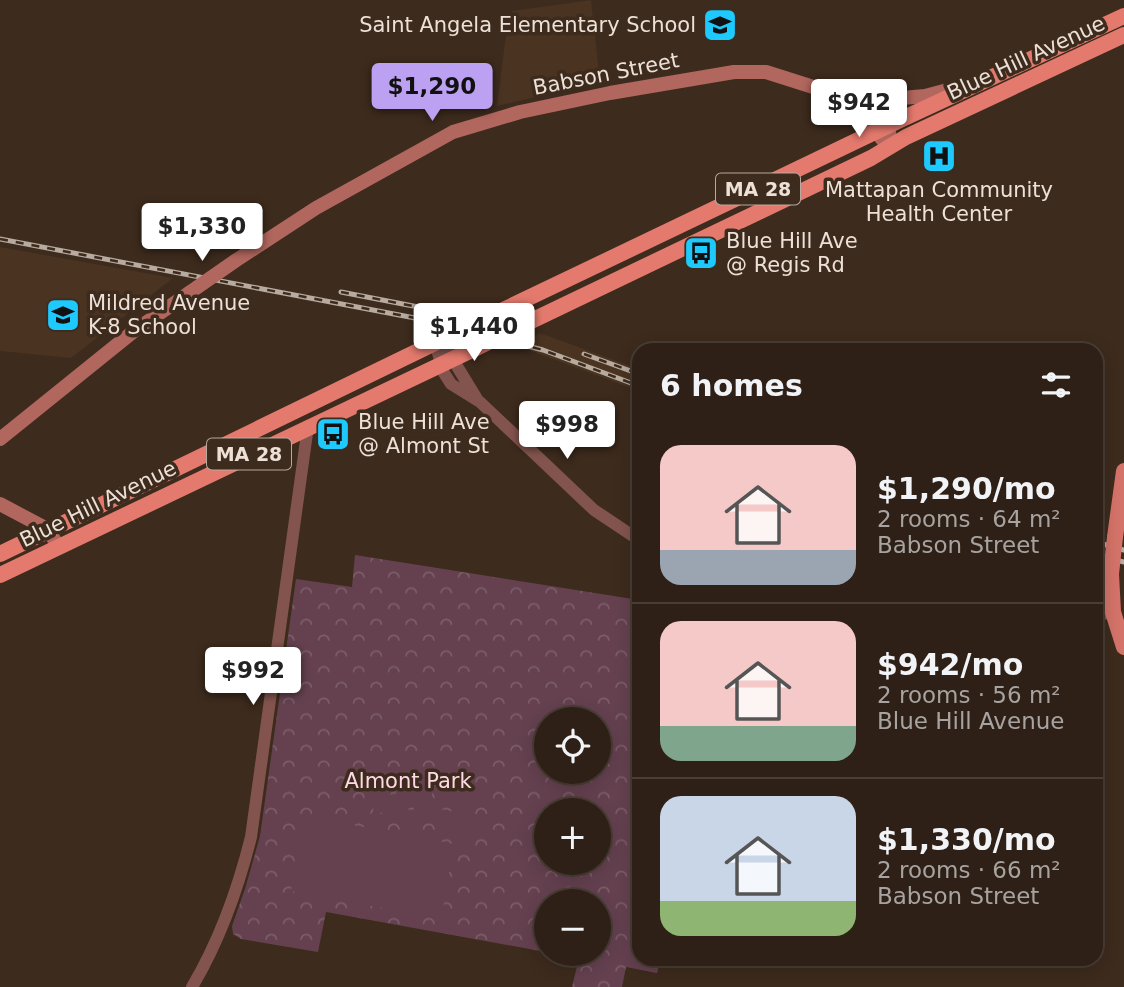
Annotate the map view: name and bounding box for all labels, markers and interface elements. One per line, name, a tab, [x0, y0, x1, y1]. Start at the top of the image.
school or university icon: Saint Angela Elementary School	[701, 6, 739, 44]
street label: Blue Hill Avenue	[943, 11, 1109, 105]
place label: Saint Angela Elementary School	[359, 13, 696, 37]
street label: Babson Street	[531, 48, 681, 100]
pin: $1,290	[375, 64, 489, 123]
text: $1,290	[388, 73, 476, 99]
pin: $942	[818, 80, 900, 139]
text: $942	[827, 89, 891, 115]
hospital icon: Mattapan Community Health Center	[920, 137, 958, 175]
road number: MA 28	[716, 174, 800, 204]
place label: Mattapan Community Health Center	[825, 178, 1053, 226]
pin: $1,330	[145, 204, 259, 263]
text: $1,330	[158, 213, 246, 239]
place label: Blue Hill Ave @ Regis Rd	[726, 229, 858, 277]
bus stop icon: Blue Hill Ave @ Regis Rd	[682, 234, 720, 272]
place label: Mildred Avenue K-8 School	[88, 291, 250, 339]
school or university icon: Mildred Avenue K-8 School	[44, 296, 82, 334]
pin: $1,440	[417, 304, 531, 363]
text: $1,440	[430, 313, 518, 339]
icon: filters	[1037, 366, 1075, 404]
text: 6 homes	[660, 368, 803, 403]
pin: $998	[526, 402, 608, 461]
place label: Blue Hill Ave @ Almont St	[358, 410, 490, 458]
text: $998	[535, 411, 599, 437]
bus stop icon: Blue Hill Ave @ Almont St	[314, 415, 352, 453]
road number: MA 28	[207, 438, 291, 470]
street label: Blue Hill Avenue	[16, 456, 180, 552]
text: $1,290/mo	[877, 471, 1056, 506]
icon: home	[716, 473, 800, 557]
text: 2 rooms · 64 m²	[877, 506, 1061, 532]
text: Babson Street	[877, 532, 1039, 558]
text: $942/mo	[877, 647, 1023, 682]
pin: $992	[212, 648, 294, 707]
icon: home	[716, 649, 800, 733]
text: $992	[221, 657, 285, 683]
text: 2 rooms · 56 m²	[877, 682, 1061, 708]
map controls	[534, 707, 611, 966]
button: locate	[534, 707, 611, 784]
text: Blue Hill Avenue	[877, 708, 1064, 734]
park label: Almont Park	[344, 769, 472, 793]
button: +	[534, 798, 611, 875]
text: $1,330/mo	[877, 822, 1056, 857]
icon: home	[716, 824, 800, 908]
text: 2 rooms · 66 m²	[877, 857, 1061, 883]
text: Babson Street	[877, 883, 1039, 909]
button: −	[534, 889, 611, 966]

